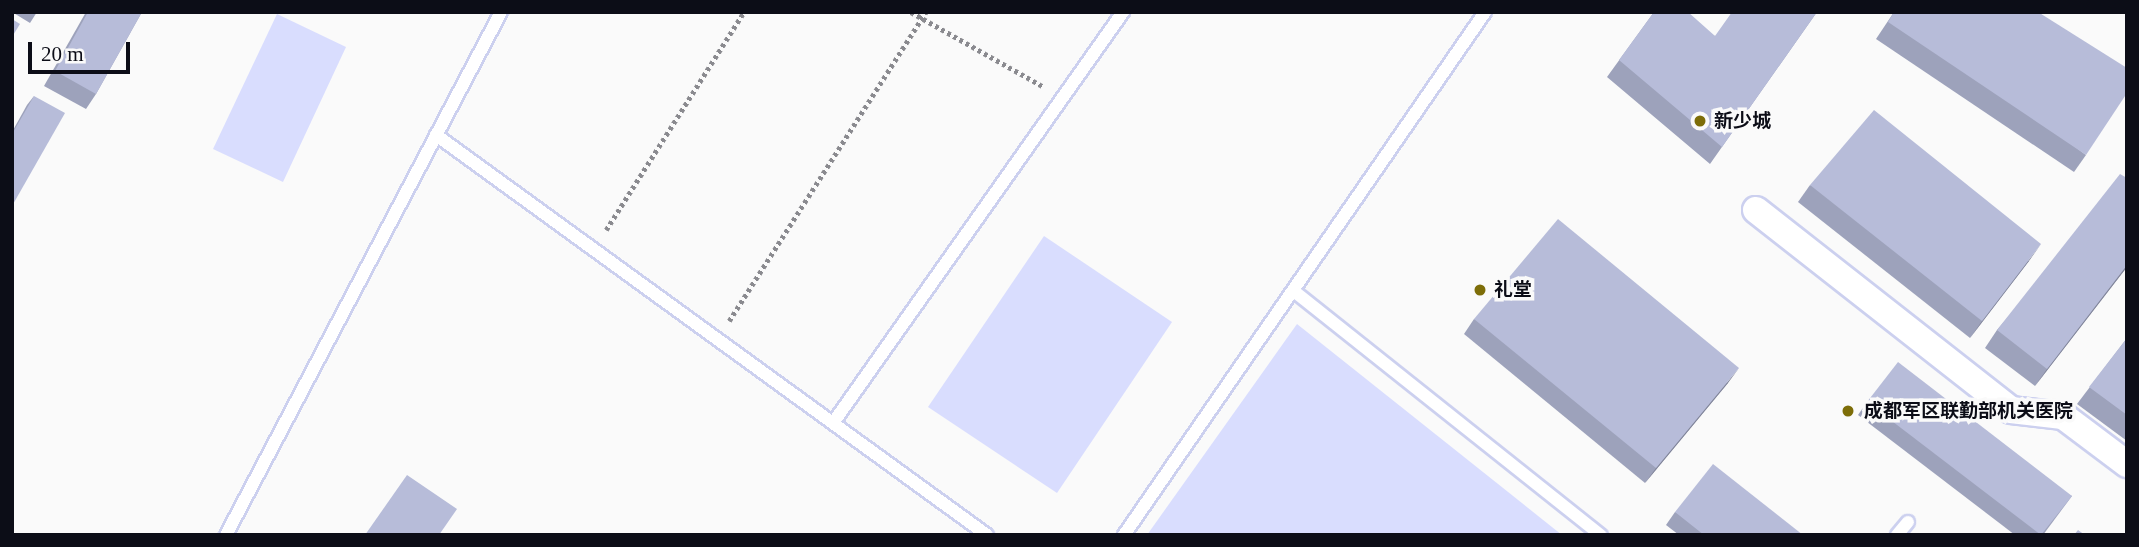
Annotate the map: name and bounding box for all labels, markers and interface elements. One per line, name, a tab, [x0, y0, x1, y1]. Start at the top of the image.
scale bar	[32, 28, 133, 72]
text: 20 m	[41, 42, 84, 66]
place label: 新少城	[1714, 110, 1771, 132]
marker: 新少城	[1692, 113, 1708, 129]
place label: 礼堂	[1494, 279, 1532, 301]
marker: 礼堂	[1472, 282, 1488, 298]
place label: 成都军区联勤部机关医院	[1864, 400, 2073, 422]
marker: 成都军区联勤部机关医院	[1838, 401, 1858, 421]

